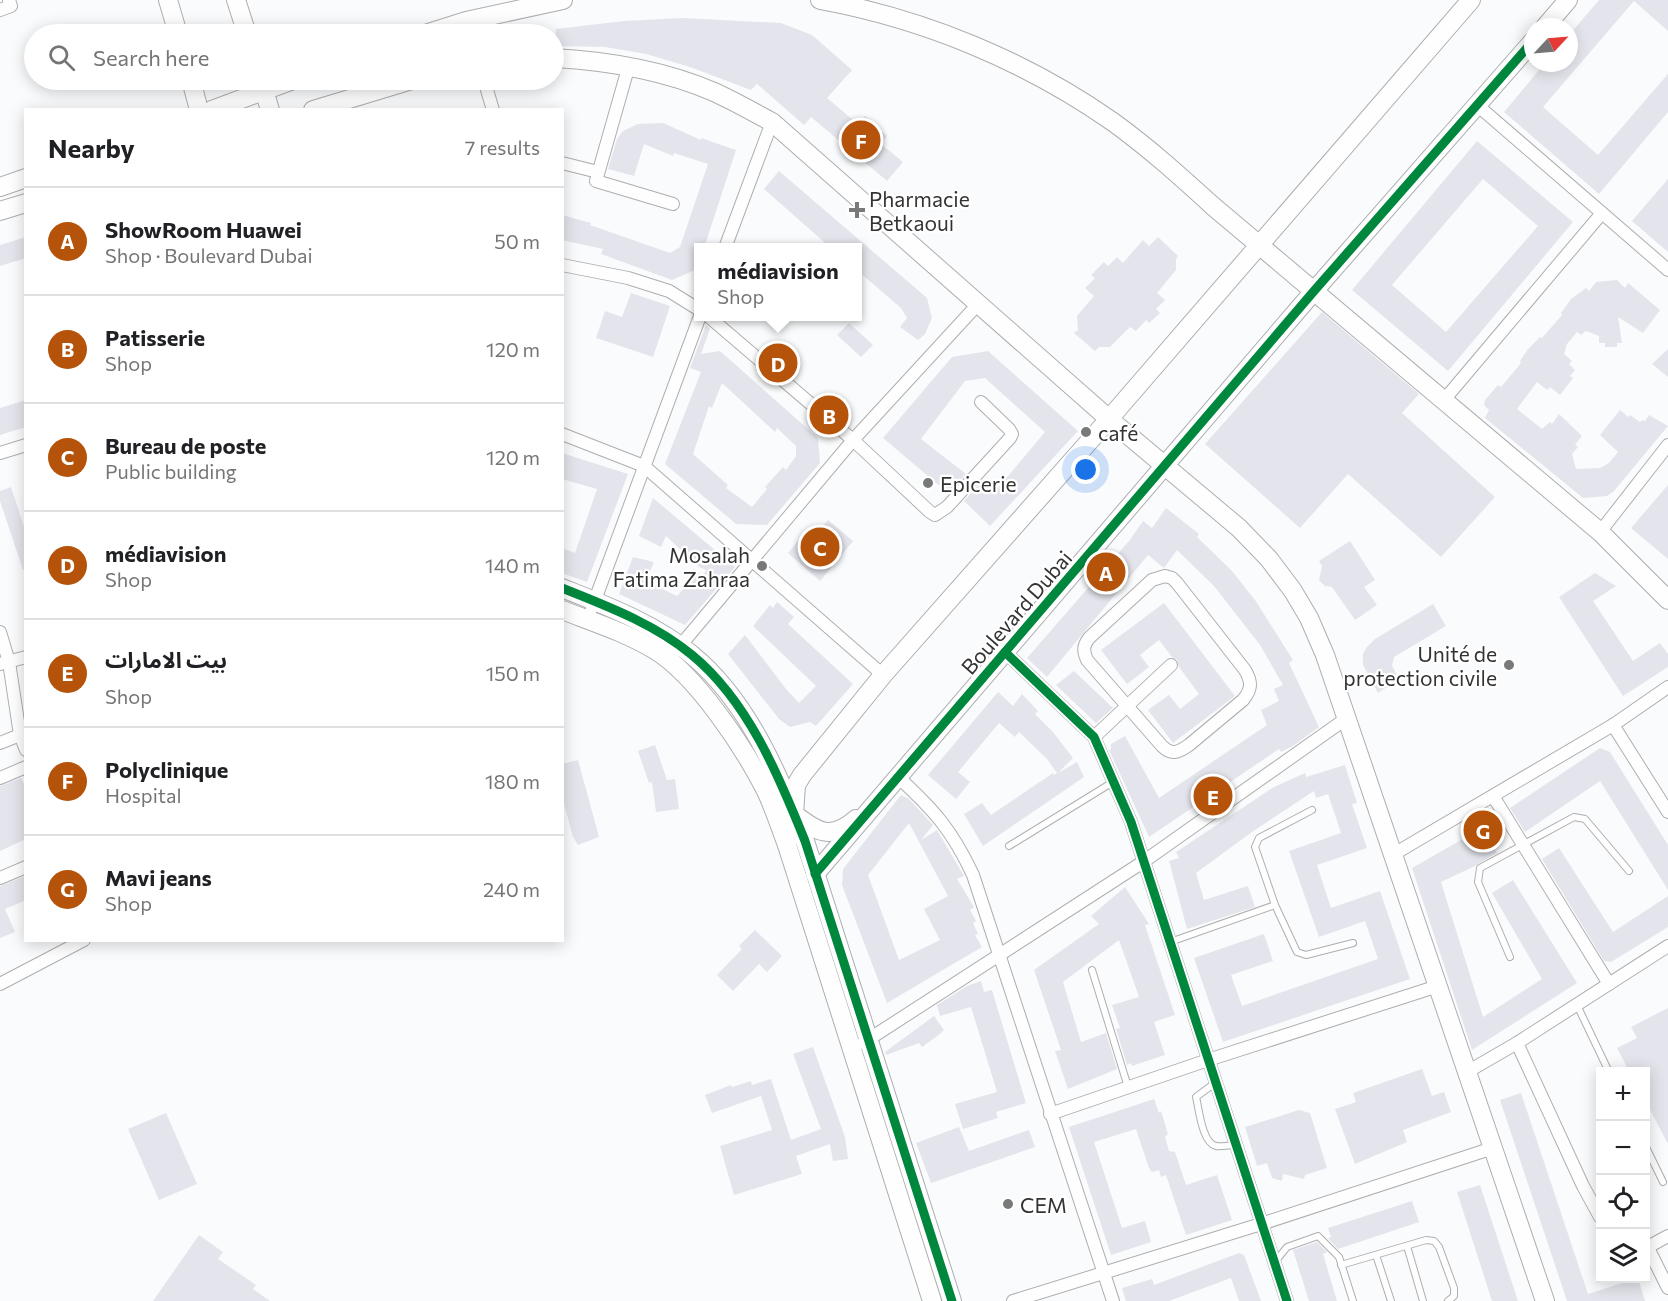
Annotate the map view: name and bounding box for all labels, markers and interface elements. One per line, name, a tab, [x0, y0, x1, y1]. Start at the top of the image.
north arrow	[1524, 18, 1578, 72]
search box	[24, 24, 564, 90]
icon: search	[45, 41, 78, 74]
text: Search here	[93, 44, 209, 71]
pin: F	[842, 118, 880, 162]
text: Nearby	[48, 132, 135, 163]
text: 7 results	[465, 135, 540, 159]
place label: Pharmacie Betkaoui	[869, 186, 970, 235]
marker: Pharmacie Betkaoui	[850, 203, 864, 217]
text: ShowRoom Huawei	[105, 216, 302, 243]
text: A	[60, 229, 75, 253]
text: 50 m	[494, 229, 540, 253]
text: Shop · Boulevard Dubai	[105, 243, 313, 267]
popup	[694, 243, 862, 321]
text: médiavision	[717, 257, 839, 284]
text: Shop	[717, 284, 764, 308]
text: Patisserie	[105, 324, 205, 351]
text: B	[61, 337, 74, 361]
text: 120 m	[486, 337, 540, 361]
pin: D	[758, 340, 798, 386]
text: Shop	[105, 351, 152, 375]
pin: B	[810, 392, 848, 438]
place label: café	[1098, 420, 1138, 445]
marker: café	[1079, 425, 1093, 439]
text: Bureau de poste	[105, 432, 266, 459]
text: C	[61, 445, 74, 469]
text: 120 m	[486, 445, 540, 469]
your location	[1071, 455, 1100, 484]
text: Public building	[105, 459, 237, 483]
place label: Epicerie	[940, 471, 1017, 496]
marker: Epicerie	[921, 476, 935, 490]
pin: C	[800, 524, 840, 570]
text: médiavision	[105, 540, 226, 567]
place label: Mosalah Fatima Zahraa	[613, 542, 750, 591]
street label: Boulevard Dubai	[955, 545, 1077, 679]
pin: A	[1086, 550, 1126, 594]
text: D	[60, 553, 75, 577]
text: 140 m	[485, 553, 540, 577]
marker: Mosalah Fatima Zahraa	[755, 559, 769, 573]
text: Shop	[105, 567, 152, 591]
place label: Unité de protection civile	[1343, 641, 1497, 690]
text: بيت الامارات	[105, 646, 227, 673]
marker: Unité de protection civile	[1502, 658, 1516, 672]
text: E	[62, 661, 73, 685]
text: 150 m	[486, 661, 540, 685]
text: Shop	[105, 684, 152, 708]
text: Polyclinique	[105, 756, 228, 783]
text: F	[62, 769, 73, 793]
text: 180 m	[485, 769, 540, 793]
pin: E	[1194, 774, 1232, 818]
text: Hospital	[105, 783, 182, 807]
pin: G	[1464, 808, 1502, 852]
text: Mavi jeans	[105, 864, 212, 891]
text: G	[60, 877, 75, 901]
text: 240 m	[483, 877, 540, 901]
text: Shop	[105, 891, 152, 915]
map controls	[1596, 1067, 1650, 1283]
button: +	[1596, 1067, 1650, 1121]
button: −	[1596, 1121, 1650, 1175]
button: locate	[1596, 1175, 1650, 1229]
place label: CEM	[1020, 1192, 1067, 1217]
marker: CEM	[1001, 1197, 1015, 1211]
button: layers	[1596, 1229, 1650, 1283]

